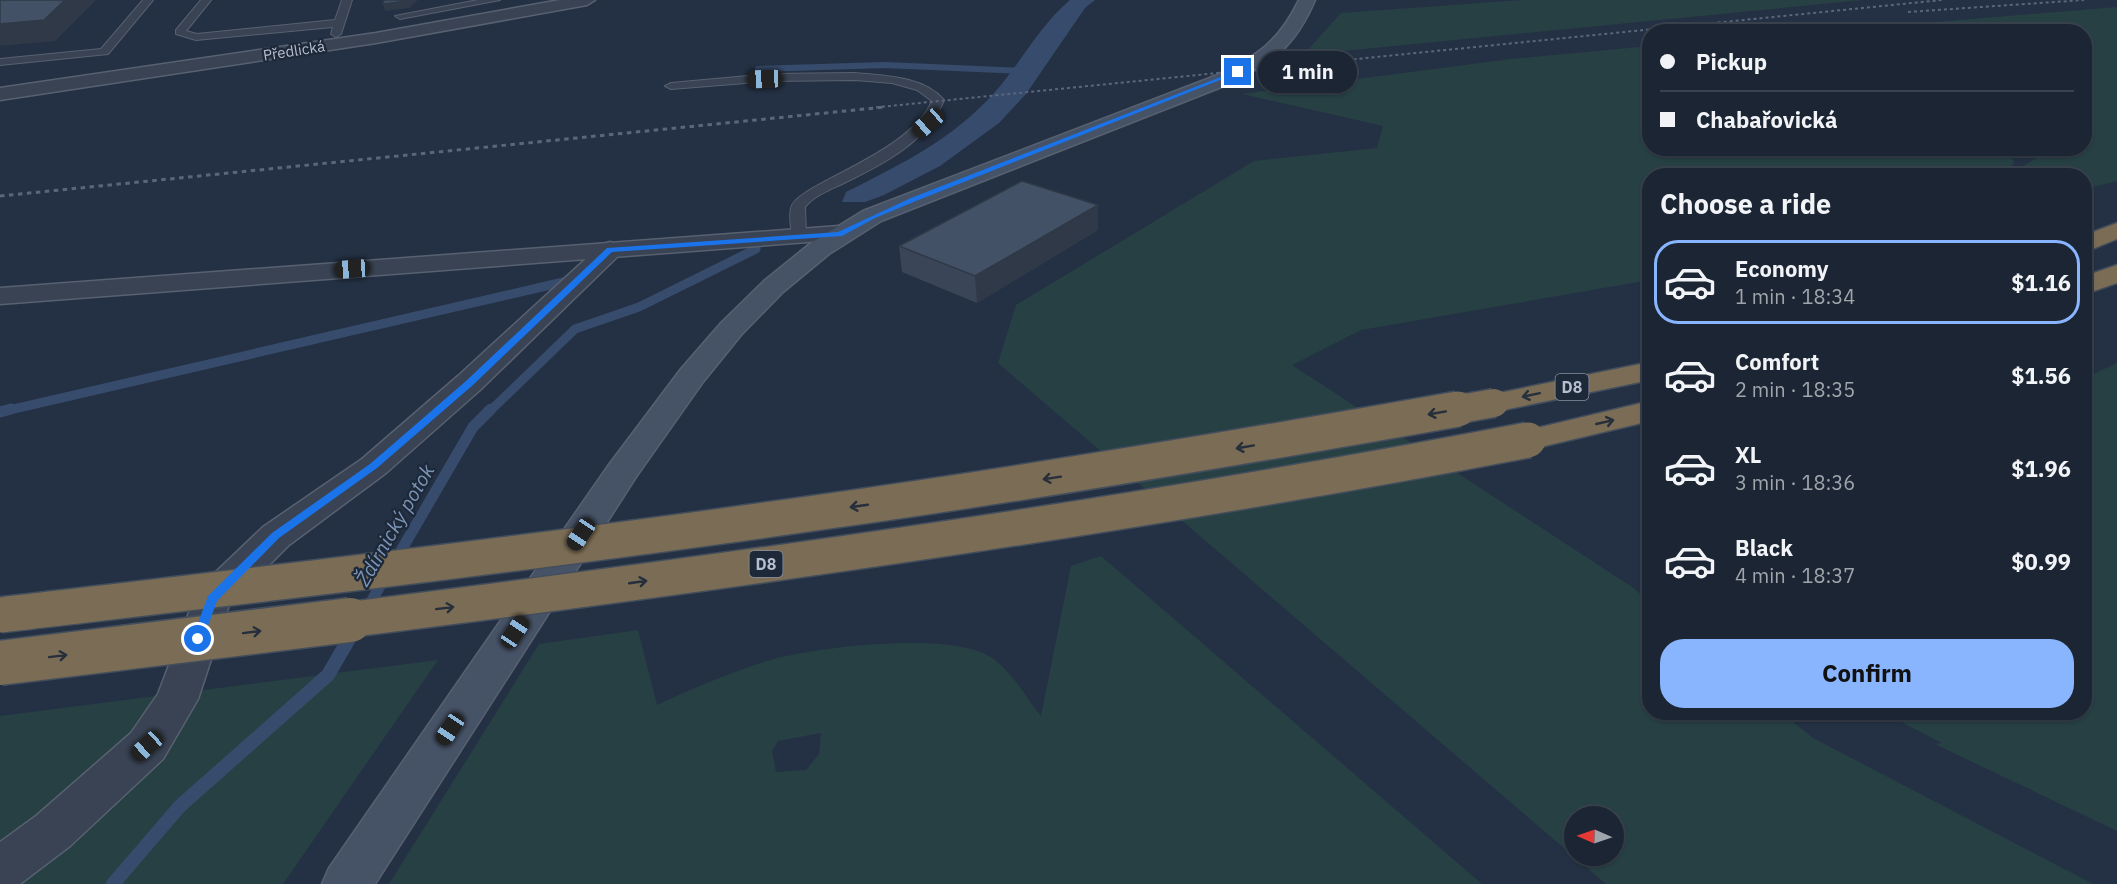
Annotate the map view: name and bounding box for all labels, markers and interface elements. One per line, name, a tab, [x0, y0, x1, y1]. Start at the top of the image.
street label: Předlická	[262, 36, 326, 65]
text: Pickup	[1696, 47, 1767, 76]
callout: 1 min	[1259, 51, 1358, 93]
route end	[1224, 58, 1251, 85]
text: 1 min	[1281, 58, 1334, 85]
car	[747, 69, 783, 89]
car	[909, 104, 947, 142]
text: Chabařovická	[1696, 105, 1838, 134]
text: Choose a ride	[1660, 186, 1831, 221]
text: Economy	[1735, 254, 1829, 283]
icon: car	[1663, 255, 1717, 309]
car	[333, 259, 371, 279]
text: $1.16	[2011, 268, 2071, 297]
text: 1 min · 18:34	[1735, 283, 1855, 310]
text: Comfort	[1735, 347, 1819, 376]
icon: car	[1663, 348, 1717, 402]
text: $1.56	[2011, 361, 2071, 390]
road number: D8	[1556, 374, 1588, 400]
text: 2 min · 18:35	[1735, 376, 1855, 403]
one-way arrow	[1522, 390, 1541, 401]
one-way arrow	[1427, 408, 1447, 419]
one-way arrow	[1595, 416, 1615, 427]
text: XL	[1735, 440, 1761, 469]
icon: car	[1663, 441, 1717, 495]
one-way arrow	[1236, 442, 1255, 453]
text: $1.96	[2011, 454, 2071, 483]
water label: Ždírnický potok	[348, 458, 441, 591]
text: 3 min · 18:36	[1735, 469, 1855, 496]
one-way arrow	[1043, 472, 1063, 483]
one-way arrow	[850, 501, 870, 512]
car	[563, 514, 599, 554]
text: Black	[1735, 533, 1793, 562]
icon: car	[1663, 534, 1717, 588]
text: $0.99	[2011, 547, 2071, 576]
road number: D8	[750, 551, 783, 577]
text: 4 min · 18:37	[1735, 562, 1855, 589]
one-way arrow	[628, 577, 648, 588]
one-way arrow	[435, 602, 454, 613]
car	[497, 612, 533, 652]
route start	[184, 625, 211, 652]
one-way arrow	[241, 627, 261, 638]
button: Confirm	[1660, 639, 2074, 708]
one-way arrow	[48, 650, 68, 661]
car	[432, 709, 468, 749]
car	[128, 727, 166, 765]
north arrow	[1564, 806, 1624, 866]
map controls	[1564, 806, 1624, 866]

